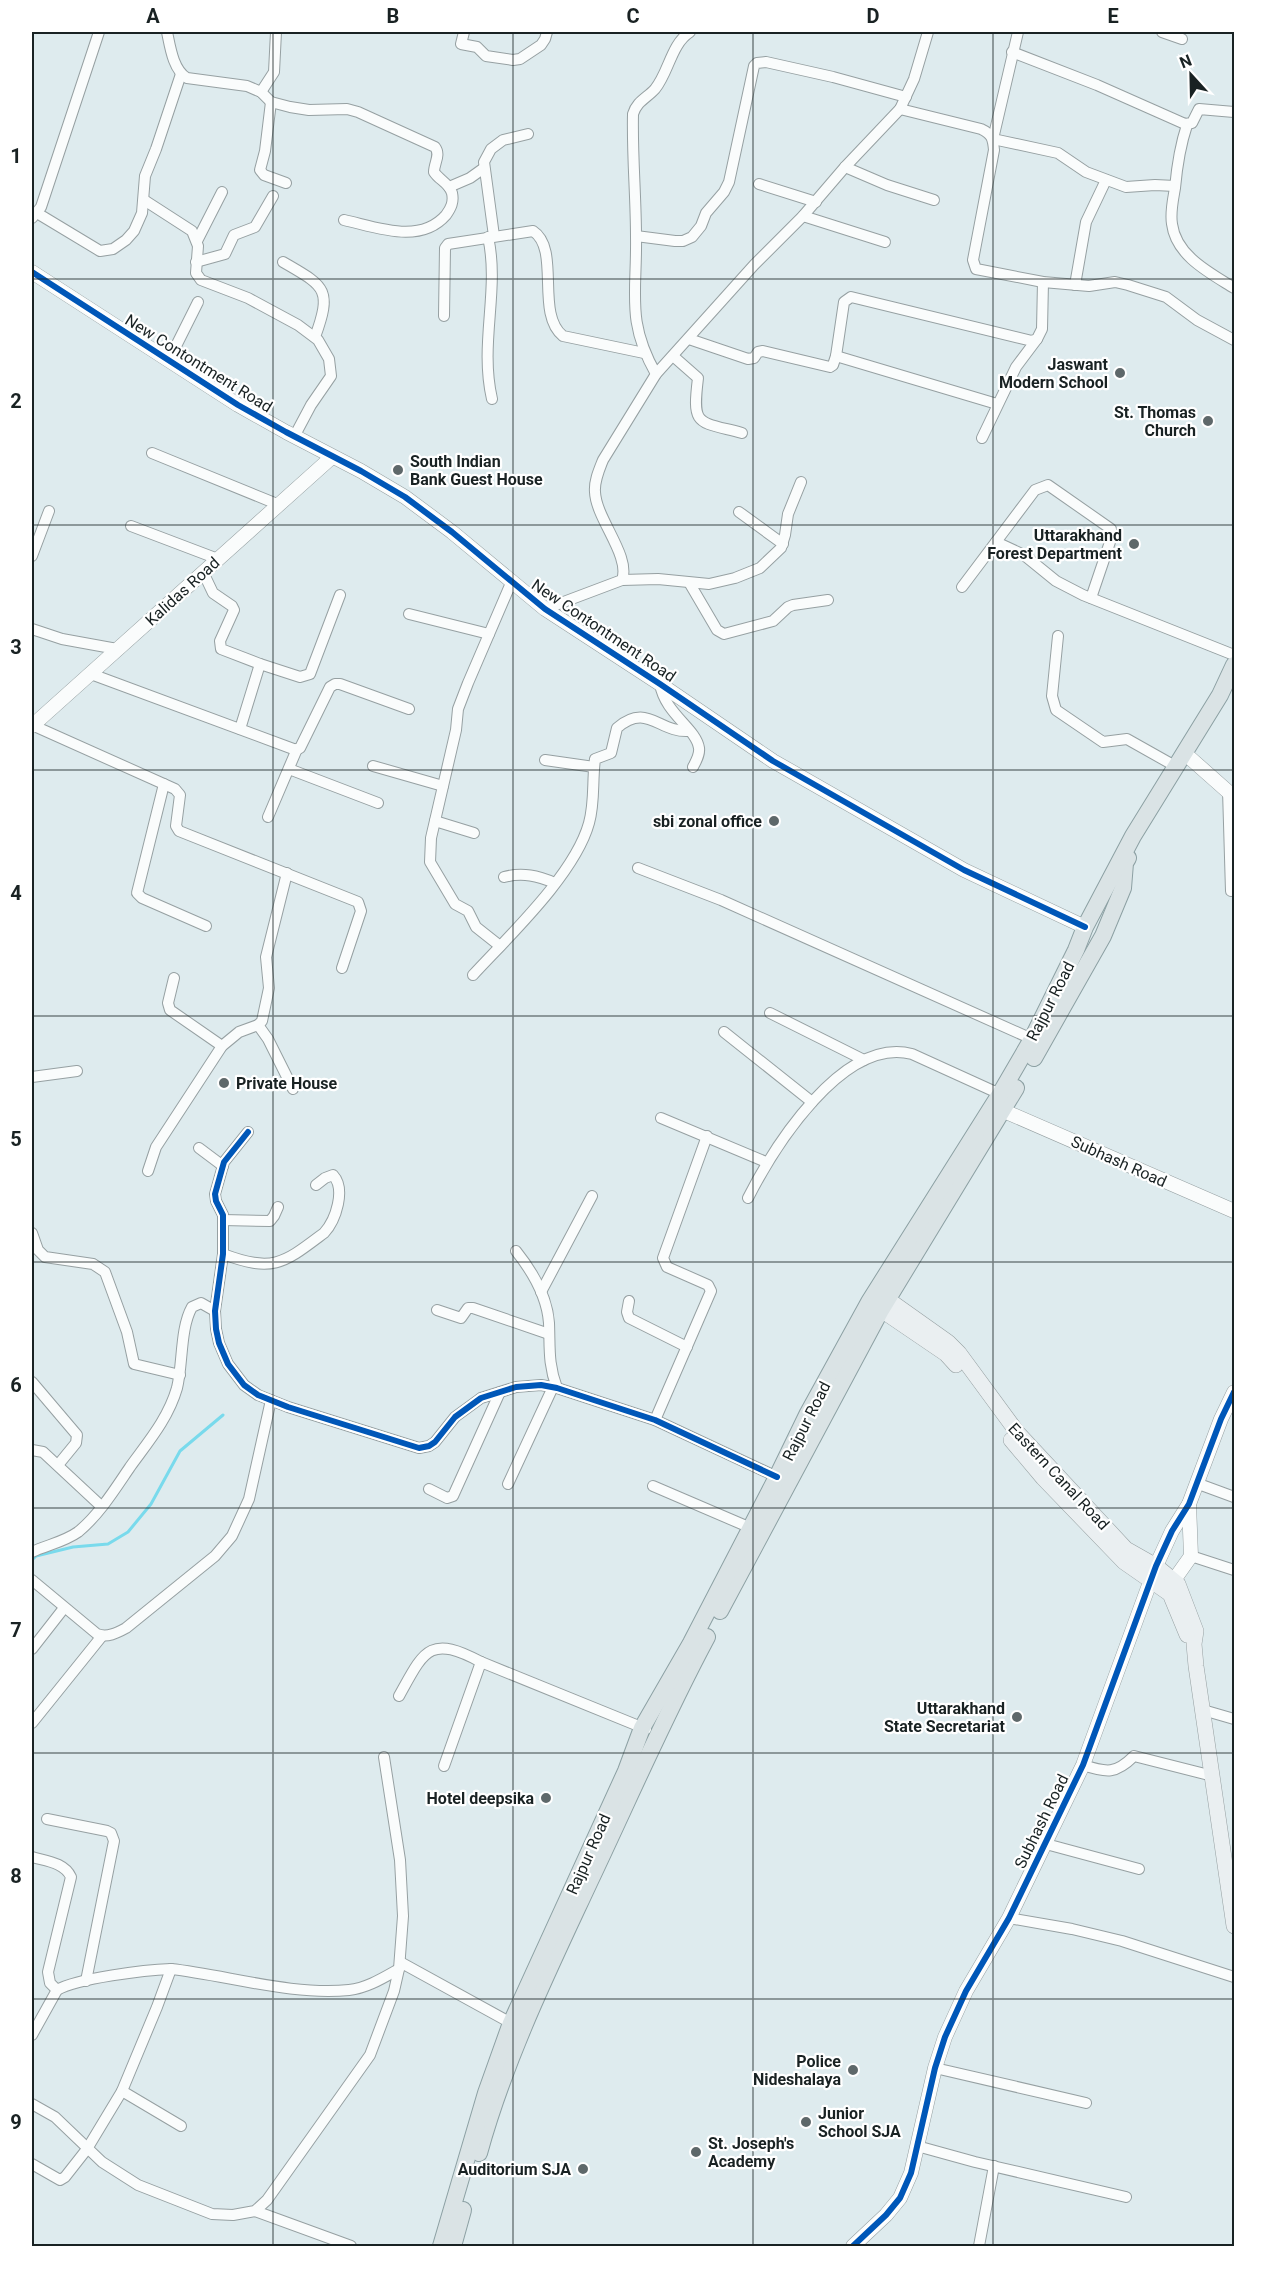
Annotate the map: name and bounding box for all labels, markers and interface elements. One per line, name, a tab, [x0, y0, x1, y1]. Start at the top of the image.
text: A	[146, 4, 160, 28]
text: B	[387, 4, 399, 28]
text: C	[626, 4, 640, 28]
text: D	[867, 4, 880, 28]
text: E	[1107, 4, 1119, 28]
north arrow	[1161, 45, 1221, 105]
text: N	[1177, 51, 1194, 72]
text: 1	[10, 144, 22, 168]
street label: New Contontment Road	[122, 310, 276, 416]
place label: Jaswant Modern School	[999, 355, 1109, 392]
marker: Jaswant Modern School	[1113, 366, 1127, 380]
text: 2	[10, 389, 22, 413]
place label: St. Thomas Church	[1114, 403, 1196, 440]
marker: St. Thomas Church	[1201, 414, 1215, 428]
place label: South Indian Bank Guest House	[410, 452, 543, 489]
marker: South Indian Bank Guest House	[391, 463, 405, 477]
place label: Uttarakhand Forest Department	[987, 526, 1123, 563]
marker: Uttarakhand Forest Department	[1127, 537, 1141, 551]
street label: Kalidas Road	[141, 553, 223, 630]
street label: New Contontment Road	[528, 575, 679, 686]
text: 3	[10, 635, 22, 659]
place label: sbi zonal office	[653, 812, 762, 831]
marker: sbi zonal office	[767, 814, 781, 828]
text: 4	[10, 881, 22, 905]
street label: Rajpur Road	[1022, 958, 1078, 1044]
place label: Private House	[236, 1074, 337, 1093]
marker: Private House	[217, 1076, 231, 1090]
text: 5	[10, 1127, 22, 1151]
street label: Subhash Road	[1068, 1132, 1170, 1191]
text: 6	[10, 1373, 22, 1397]
street label: Rajpur Road	[778, 1378, 834, 1464]
street label: Eastern Canal Road	[1004, 1419, 1113, 1534]
text: 7	[10, 1618, 22, 1642]
place label: Uttarakhand State Secretariat	[884, 1699, 1006, 1736]
marker: Uttarakhand State Secretariat	[1010, 1710, 1024, 1724]
street label: Subhash Road	[1010, 1771, 1072, 1871]
place label: Hotel deepsika	[427, 1789, 534, 1808]
marker: Hotel deepsika	[539, 1791, 553, 1805]
street label: Rajpur Road	[562, 1811, 615, 1897]
text: 8	[10, 1864, 22, 1888]
place label: Police Nideshalaya	[753, 2052, 841, 2089]
marker: Police Nideshalaya	[846, 2063, 860, 2077]
place label: Junior School SJA	[818, 2104, 901, 2141]
text: 9	[10, 2110, 22, 2134]
marker: Junior School SJA	[799, 2115, 813, 2129]
place label: St. Joseph's Academy	[708, 2134, 794, 2171]
marker: St. Joseph's Academy	[689, 2145, 703, 2159]
place label: Auditorium SJA	[458, 2160, 571, 2179]
marker: Auditorium SJA	[576, 2162, 590, 2176]

